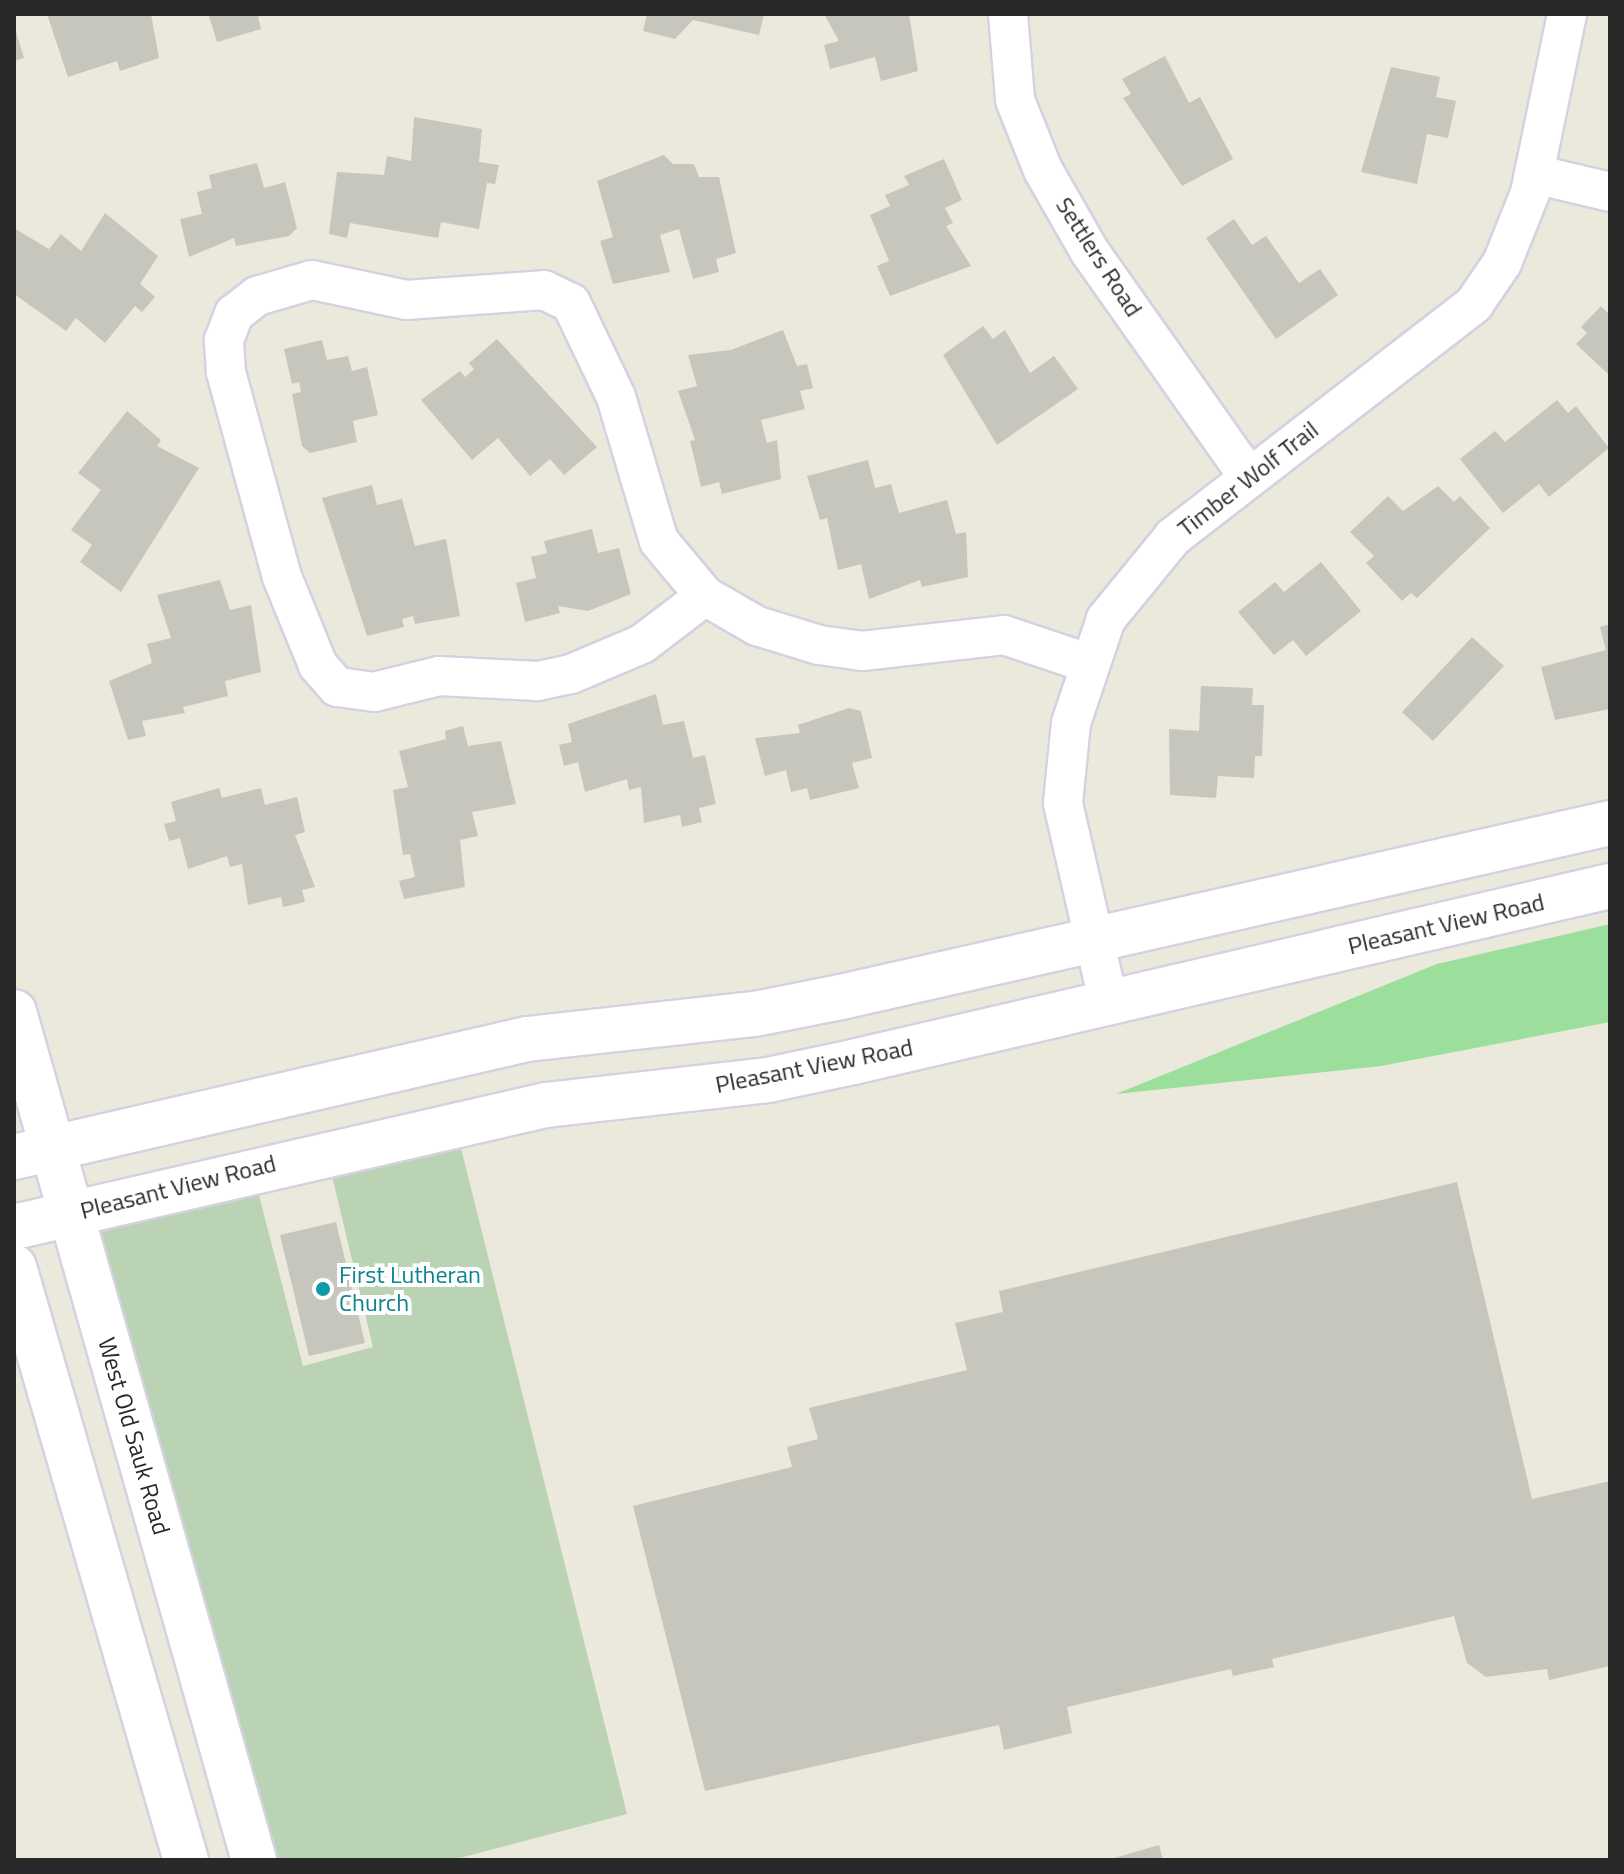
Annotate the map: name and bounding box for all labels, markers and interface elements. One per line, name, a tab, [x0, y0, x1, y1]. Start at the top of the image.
street label: Settlers Road	[1050, 192, 1148, 322]
street label: Timber Wolf Trail	[1172, 415, 1324, 543]
street label: Pleasant View Road	[1345, 887, 1547, 961]
street label: Pleasant View Road	[713, 1033, 915, 1099]
street label: Pleasant View Road	[77, 1149, 279, 1225]
place label: First Lutheran Church	[339, 1261, 481, 1317]
marker: First Lutheran Church	[314, 1280, 332, 1298]
street label: West Old Sauk Road	[92, 1334, 176, 1538]

